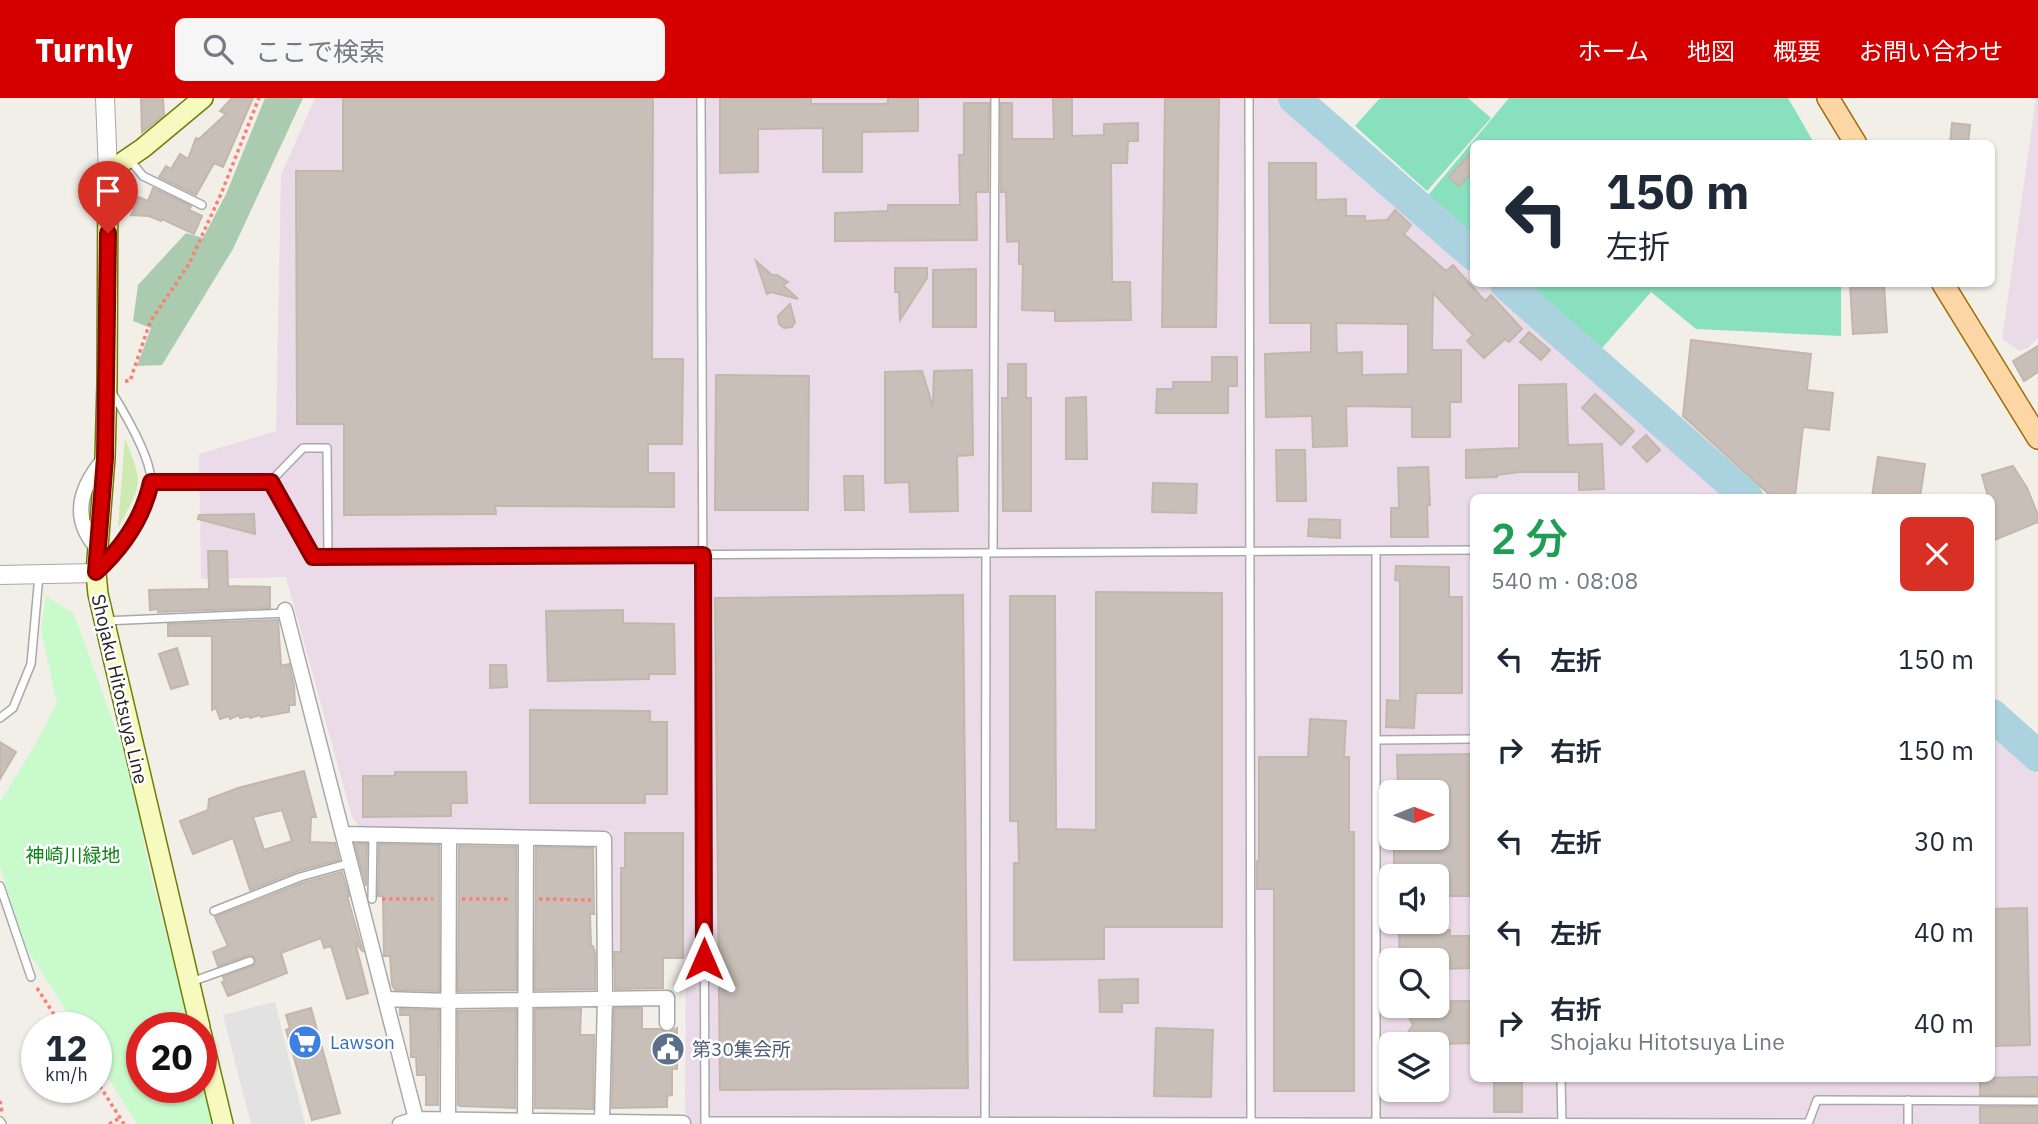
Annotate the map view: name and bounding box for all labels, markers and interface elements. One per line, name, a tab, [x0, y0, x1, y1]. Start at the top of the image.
search box	[175, 18, 665, 81]
text: Turnly	[35, 28, 133, 71]
icon: search	[199, 30, 237, 68]
text: ここで検索	[255, 34, 385, 68]
text: ホーム	[1578, 35, 1649, 67]
text: 地図	[1687, 35, 1735, 67]
text: 概要	[1773, 35, 1821, 67]
text: お問い合わせ	[1859, 35, 2003, 67]
text: 150 m	[1606, 159, 1750, 222]
pin	[78, 161, 138, 233]
icon: left	[1491, 168, 1582, 259]
icon: arrive	[89, 172, 127, 210]
text: 左折	[1606, 225, 1670, 267]
text: 2 分	[1491, 511, 1568, 566]
button: close	[1900, 517, 1974, 591]
text: 540 m · 08:08	[1491, 565, 1638, 595]
street label: Shojaku Hitotsuya Line	[86, 592, 154, 786]
icon: left	[1491, 640, 1529, 678]
text: 150 m	[1898, 642, 1974, 676]
text: 左折	[1550, 643, 1602, 677]
icon: right	[1491, 731, 1529, 769]
text: 150 m	[1898, 733, 1974, 767]
text: 右折	[1550, 734, 1602, 768]
north arrow	[1379, 780, 1449, 850]
map controls	[1379, 780, 1449, 1102]
icon: left	[1491, 822, 1529, 860]
text: 30 m	[1914, 824, 1974, 858]
text: 左折	[1550, 825, 1602, 859]
park label: 神崎川緑地	[25, 843, 121, 867]
button: sound	[1379, 864, 1449, 934]
icon: left	[1491, 913, 1529, 951]
text: 40 m	[1914, 915, 1974, 949]
text: 左折	[1550, 916, 1602, 950]
position arrow	[667, 922, 741, 996]
button: search	[1379, 948, 1449, 1018]
text: 右折	[1550, 992, 1602, 1026]
icon: right	[1491, 1004, 1529, 1042]
text: 40 m	[1914, 1006, 1974, 1040]
speed limit sign: 20	[126, 1012, 217, 1103]
supermarket icon: Lawson	[286, 1023, 324, 1061]
text: 12	[45, 1025, 88, 1071]
text: Shojaku Hitotsuya Line	[1550, 1026, 1785, 1056]
place label: Lawson	[330, 1030, 395, 1054]
public building icon: 第30集会所	[649, 1030, 687, 1068]
button: layers	[1379, 1032, 1449, 1102]
place label: 第30集会所	[692, 1037, 791, 1061]
text: km/h	[45, 1063, 88, 1086]

